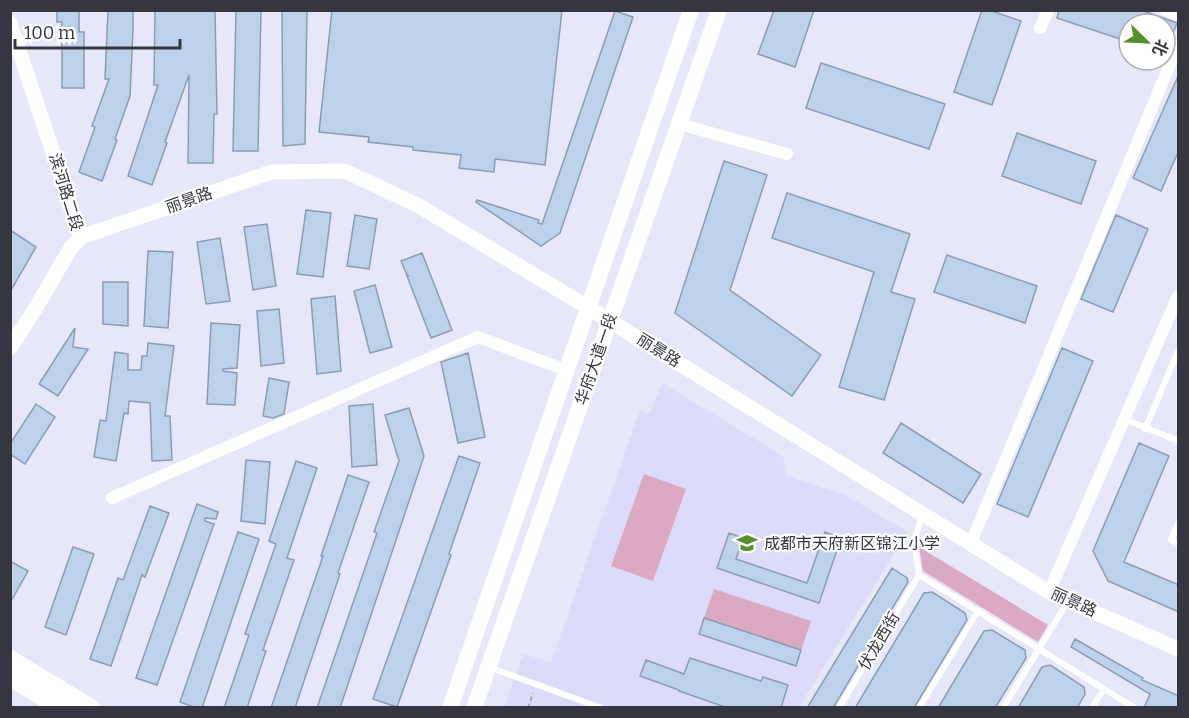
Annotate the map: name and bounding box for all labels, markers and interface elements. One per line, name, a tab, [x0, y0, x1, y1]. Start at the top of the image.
scale bar	[15, 12, 180, 50]
north arrow	[1117, 12, 1177, 72]
text: 100 m	[24, 22, 75, 44]
text: 北	[1148, 37, 1172, 59]
street label: 滨河路二段	[45, 151, 87, 233]
street label: 丽景路	[163, 183, 215, 217]
street label: 华府大道一段	[571, 311, 621, 407]
street label: 丽景路	[634, 329, 684, 371]
school or university icon: 成都市天府新区锦江小学	[735, 531, 759, 555]
place label: 成都市天府新区锦江小学	[764, 534, 940, 553]
street label: 丽景路	[1048, 584, 1100, 620]
street label: 伏龙西街	[854, 609, 904, 673]

